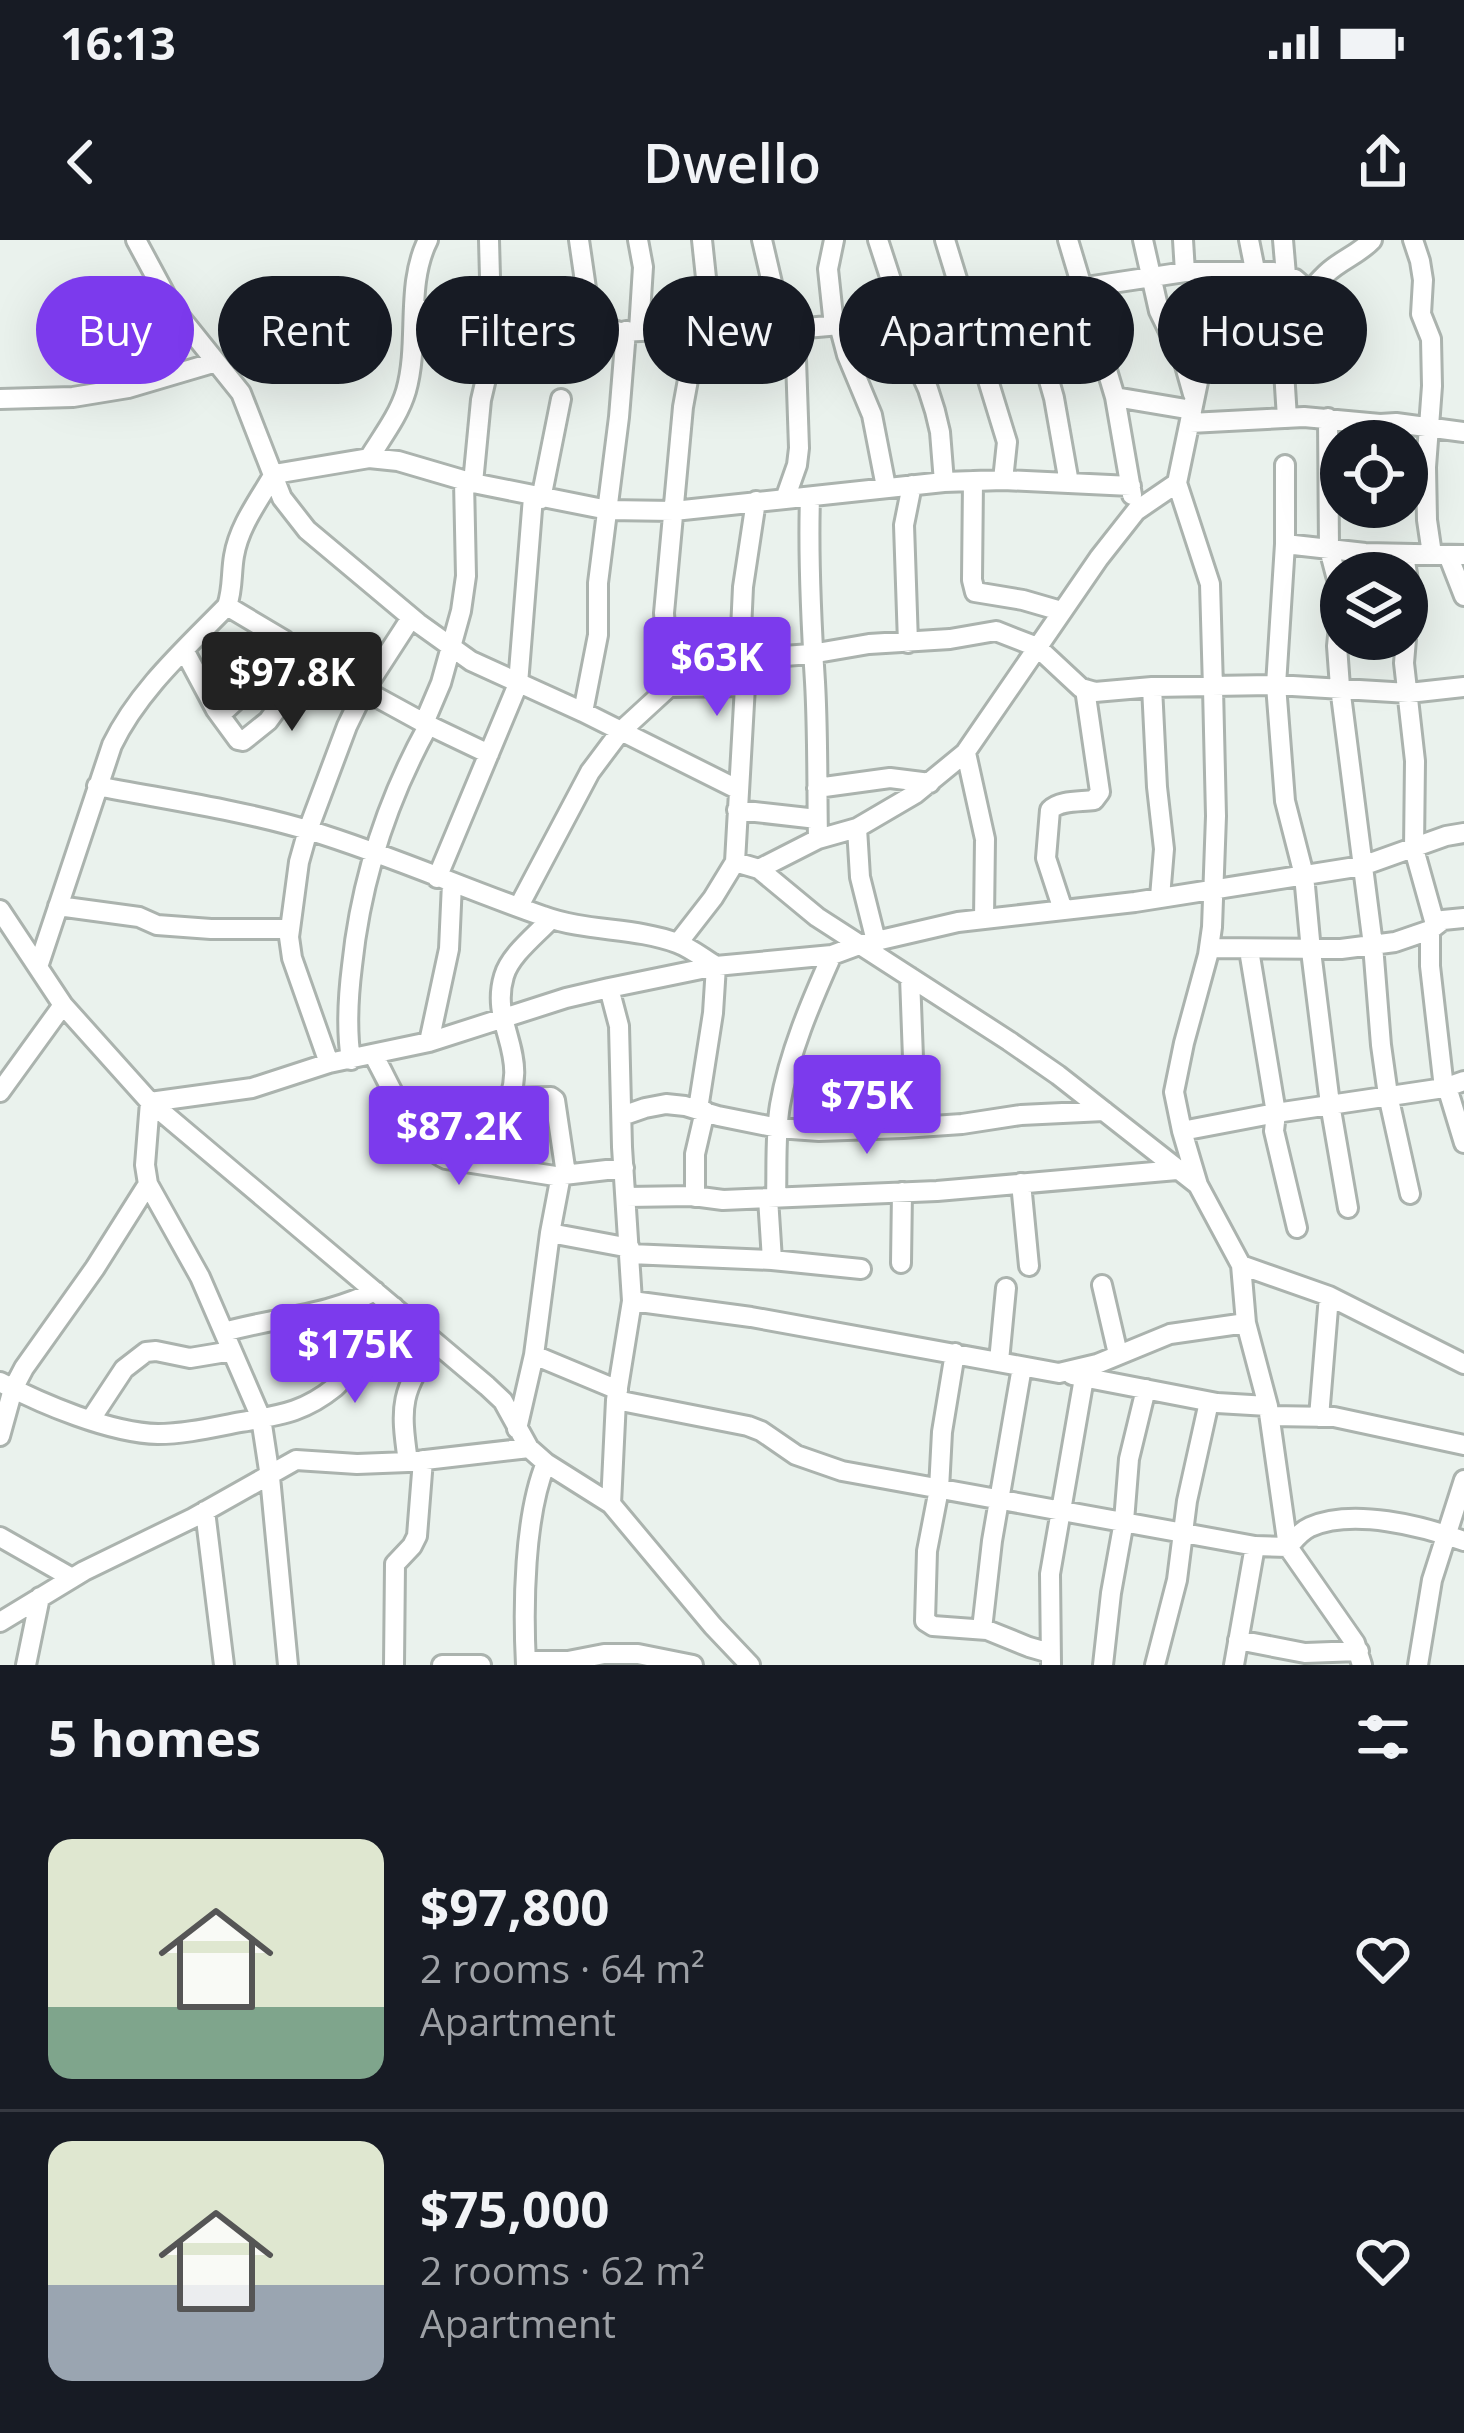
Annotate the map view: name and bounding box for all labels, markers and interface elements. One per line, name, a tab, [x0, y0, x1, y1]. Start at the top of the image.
text: 16:13	[60, 12, 176, 73]
text: Dwello	[643, 125, 821, 199]
icon: back	[48, 129, 114, 195]
icon: share	[1350, 129, 1416, 195]
chip: Buy	[36, 276, 194, 384]
chip: Rent	[218, 276, 392, 384]
chip: Filters	[416, 276, 619, 384]
chip: New	[643, 276, 815, 384]
chip: Apartment	[839, 276, 1134, 384]
chip: House	[1158, 276, 1367, 384]
map controls	[1320, 420, 1428, 660]
button: locate	[1320, 420, 1428, 528]
button: layers	[1320, 552, 1428, 660]
pin: $63K	[646, 617, 788, 719]
text: $63K	[671, 629, 763, 682]
pin: $97.8K	[194, 632, 390, 734]
text: $97.8K	[229, 644, 355, 697]
pin: $75K	[796, 1055, 938, 1157]
text: $75K	[821, 1067, 913, 1120]
pin: $87.2K	[361, 1086, 557, 1188]
text: $87.2K	[396, 1098, 522, 1151]
pin: $175K	[271, 1304, 439, 1406]
text: $175K	[297, 1316, 413, 1369]
text: 5 homes	[48, 1702, 261, 1772]
icon: filters	[1350, 1704, 1416, 1770]
text: $97,800	[420, 1871, 610, 1941]
icon: home	[144, 1887, 288, 2031]
icon: heart	[1350, 1926, 1416, 1992]
text: 2 rooms · 64 m²	[420, 1941, 705, 1994]
text: Apartment	[420, 1994, 616, 2047]
text: $75,000	[420, 2173, 610, 2243]
icon: home	[144, 2189, 288, 2333]
icon: heart	[1350, 2228, 1416, 2294]
text: 2 rooms · 62 m²	[420, 2243, 705, 2296]
text: Apartment	[420, 2296, 616, 2349]

